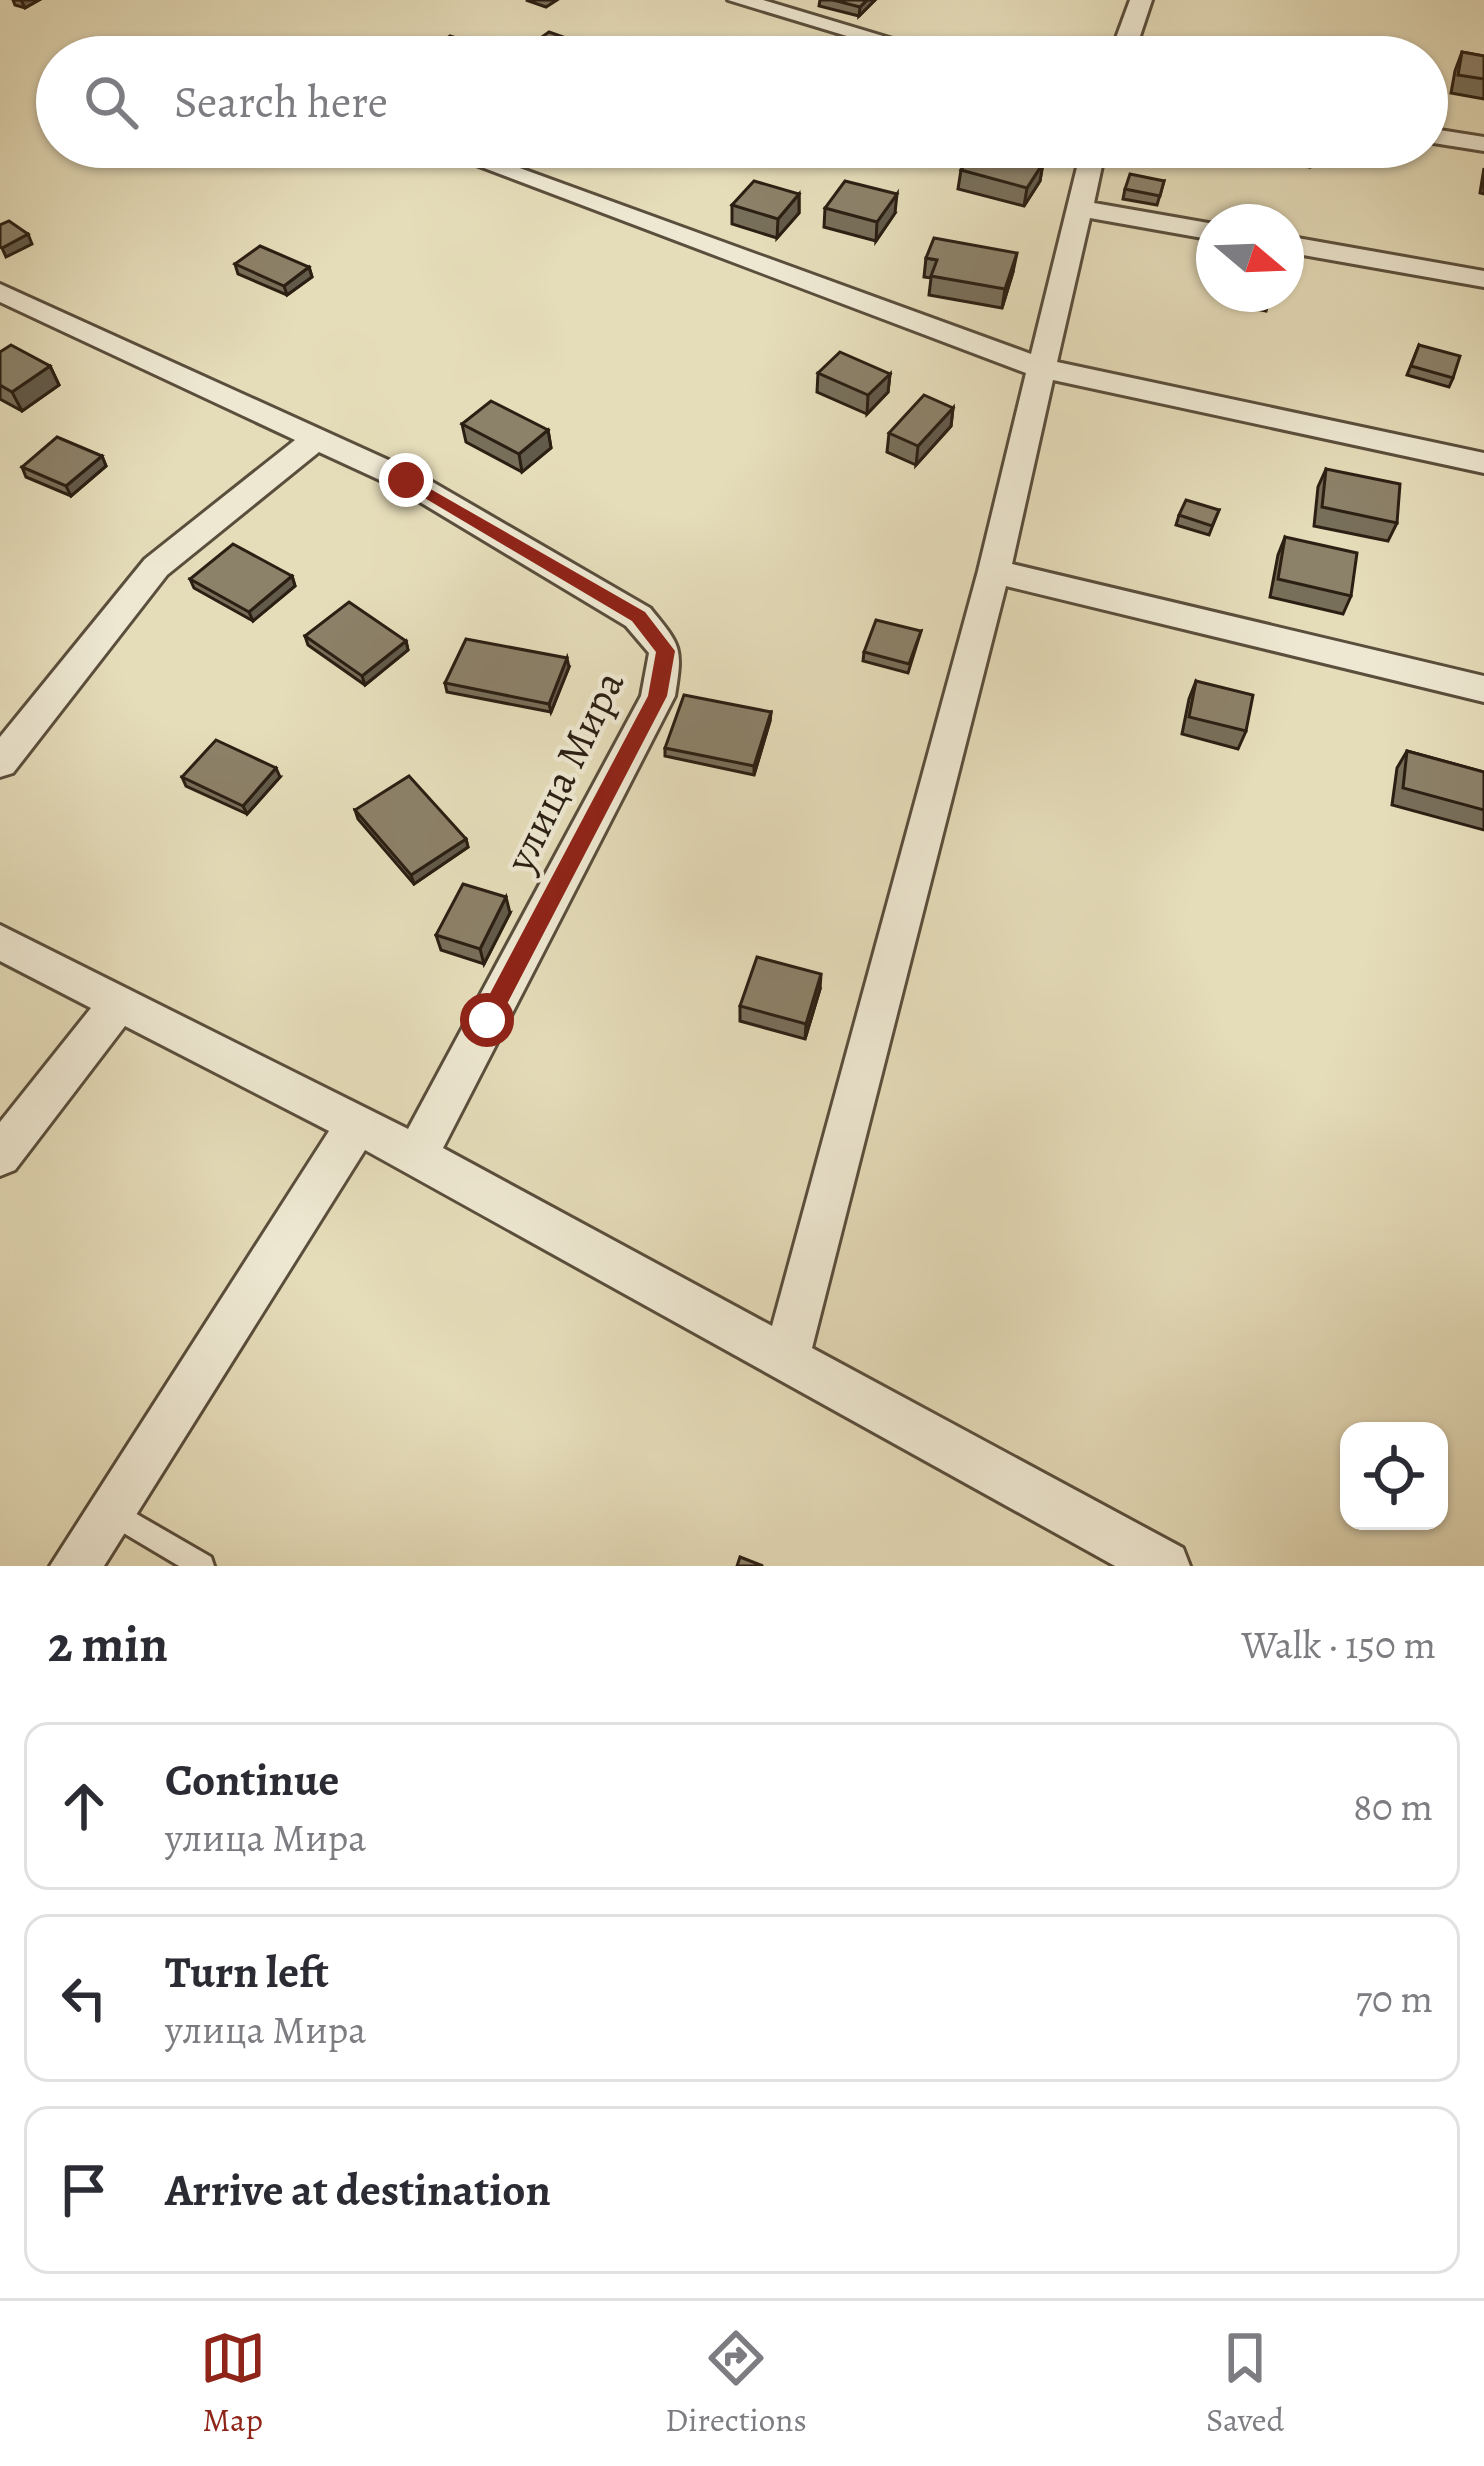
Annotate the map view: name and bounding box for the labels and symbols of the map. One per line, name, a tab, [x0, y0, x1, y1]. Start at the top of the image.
north arrow	[1196, 204, 1304, 312]
route end	[379, 453, 433, 507]
street label: улица Мира	[490, 661, 637, 882]
route start	[460, 993, 514, 1047]

